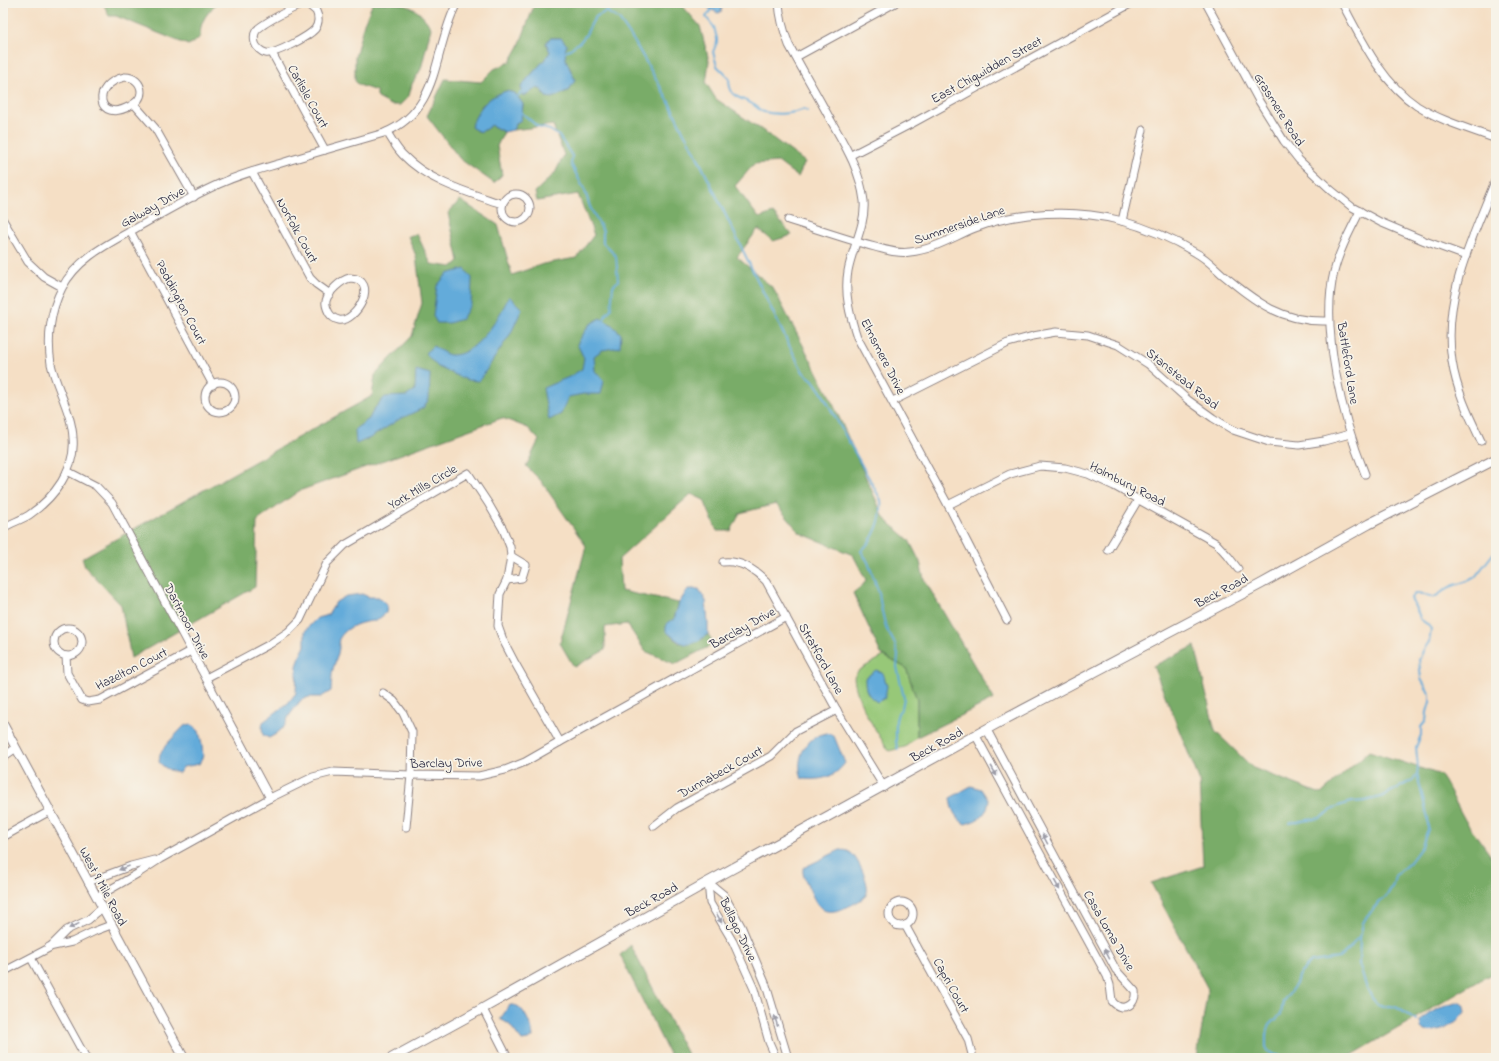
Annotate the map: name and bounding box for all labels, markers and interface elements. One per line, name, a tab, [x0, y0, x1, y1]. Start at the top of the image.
street label: East Chigwidden Street	[928, 32, 1047, 110]
street label: Carlisle Court	[282, 61, 333, 133]
street label: Grasmere Road	[1249, 70, 1309, 151]
street label: Galway Drive	[117, 182, 189, 234]
street label: Norfolk Court	[271, 195, 323, 267]
street label: Summerside Lane	[911, 201, 1008, 250]
street label: Paddington Court	[149, 257, 211, 349]
street label: Elmsmere Drive	[855, 315, 910, 398]
street label: Battleford Lane	[1331, 320, 1363, 406]
street label: Stanstead Road	[1142, 344, 1223, 415]
street label: Holmbury Road	[1085, 457, 1169, 513]
street label: York Mills Circle	[385, 460, 461, 515]
street label: Beck Road	[1191, 569, 1252, 614]
street label: Dartmoor Drive	[158, 580, 215, 663]
street label: Barclay Drive	[706, 602, 780, 656]
street label: Stratford Lane	[793, 620, 848, 698]
street label: Hazelton Court	[92, 643, 172, 696]
street label: Beck Road	[906, 723, 967, 768]
street label: Dunnabeck Court	[674, 741, 767, 804]
street label: Barclay Drive	[409, 753, 483, 775]
one-way arrow	[991, 765, 998, 777]
one-way arrow	[1042, 834, 1049, 845]
street label: West 9 Mile Road	[74, 844, 132, 930]
one-way arrow	[117, 866, 129, 872]
street label: Beck Road	[621, 878, 682, 923]
one-way arrow	[1053, 879, 1060, 891]
street label: Casa Loma Drive	[1078, 887, 1140, 975]
street label: Bellago Drive	[713, 894, 761, 965]
one-way arrow	[716, 913, 723, 924]
one-way arrow	[69, 923, 80, 930]
one-way arrow	[1104, 948, 1111, 960]
street label: Capri Court	[928, 955, 974, 1017]
one-way arrow	[773, 1014, 779, 1026]

